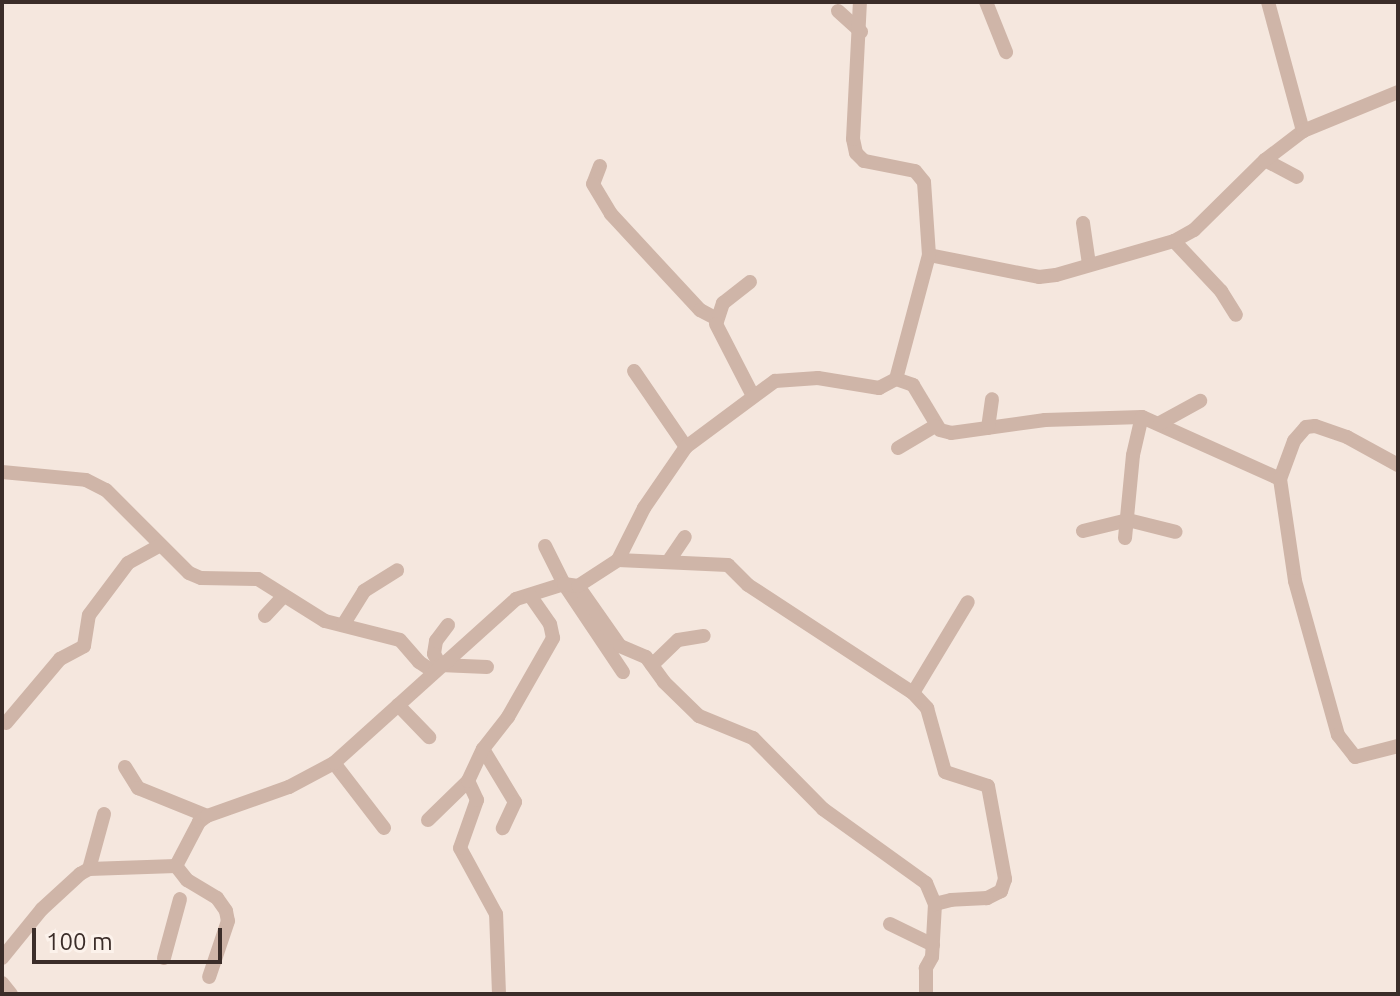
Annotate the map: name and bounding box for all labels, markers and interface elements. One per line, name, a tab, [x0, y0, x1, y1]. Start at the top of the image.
scale bar	[36, 912, 226, 962]
text: 100 m	[46, 928, 113, 955]

